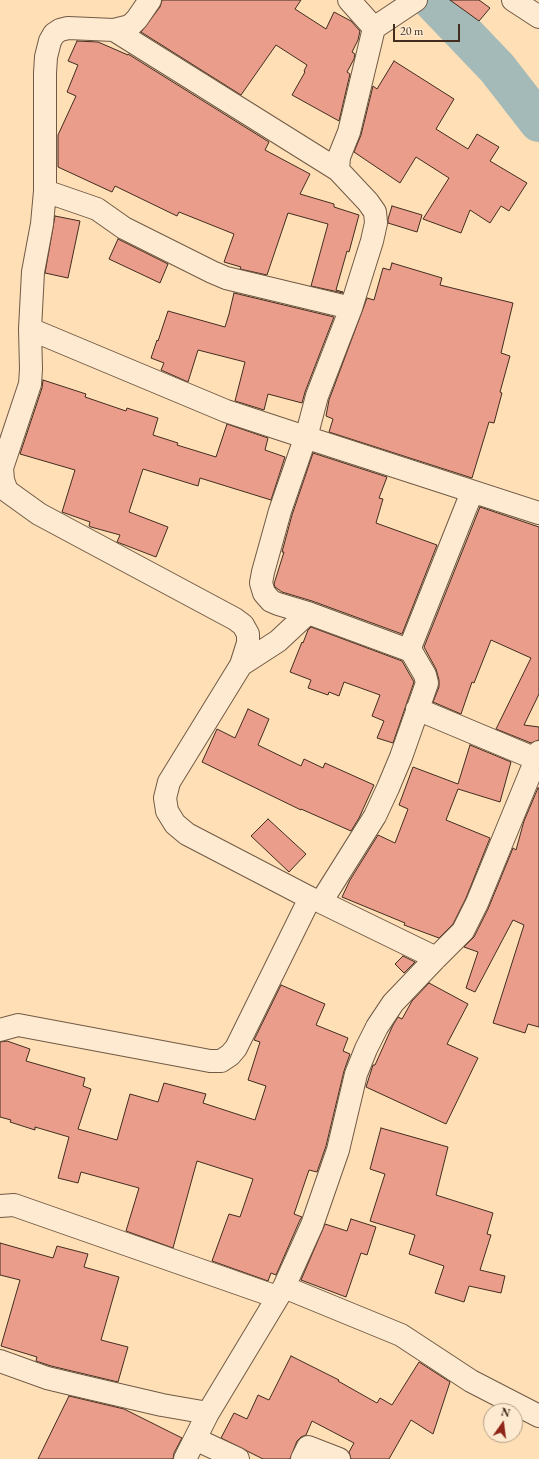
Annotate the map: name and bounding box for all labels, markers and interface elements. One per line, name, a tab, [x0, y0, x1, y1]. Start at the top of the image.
scale bar	[395, 16, 462, 42]
text: 20 m	[400, 23, 423, 39]
north arrow	[483, 1403, 523, 1443]
text: N	[500, 1404, 512, 1420]

